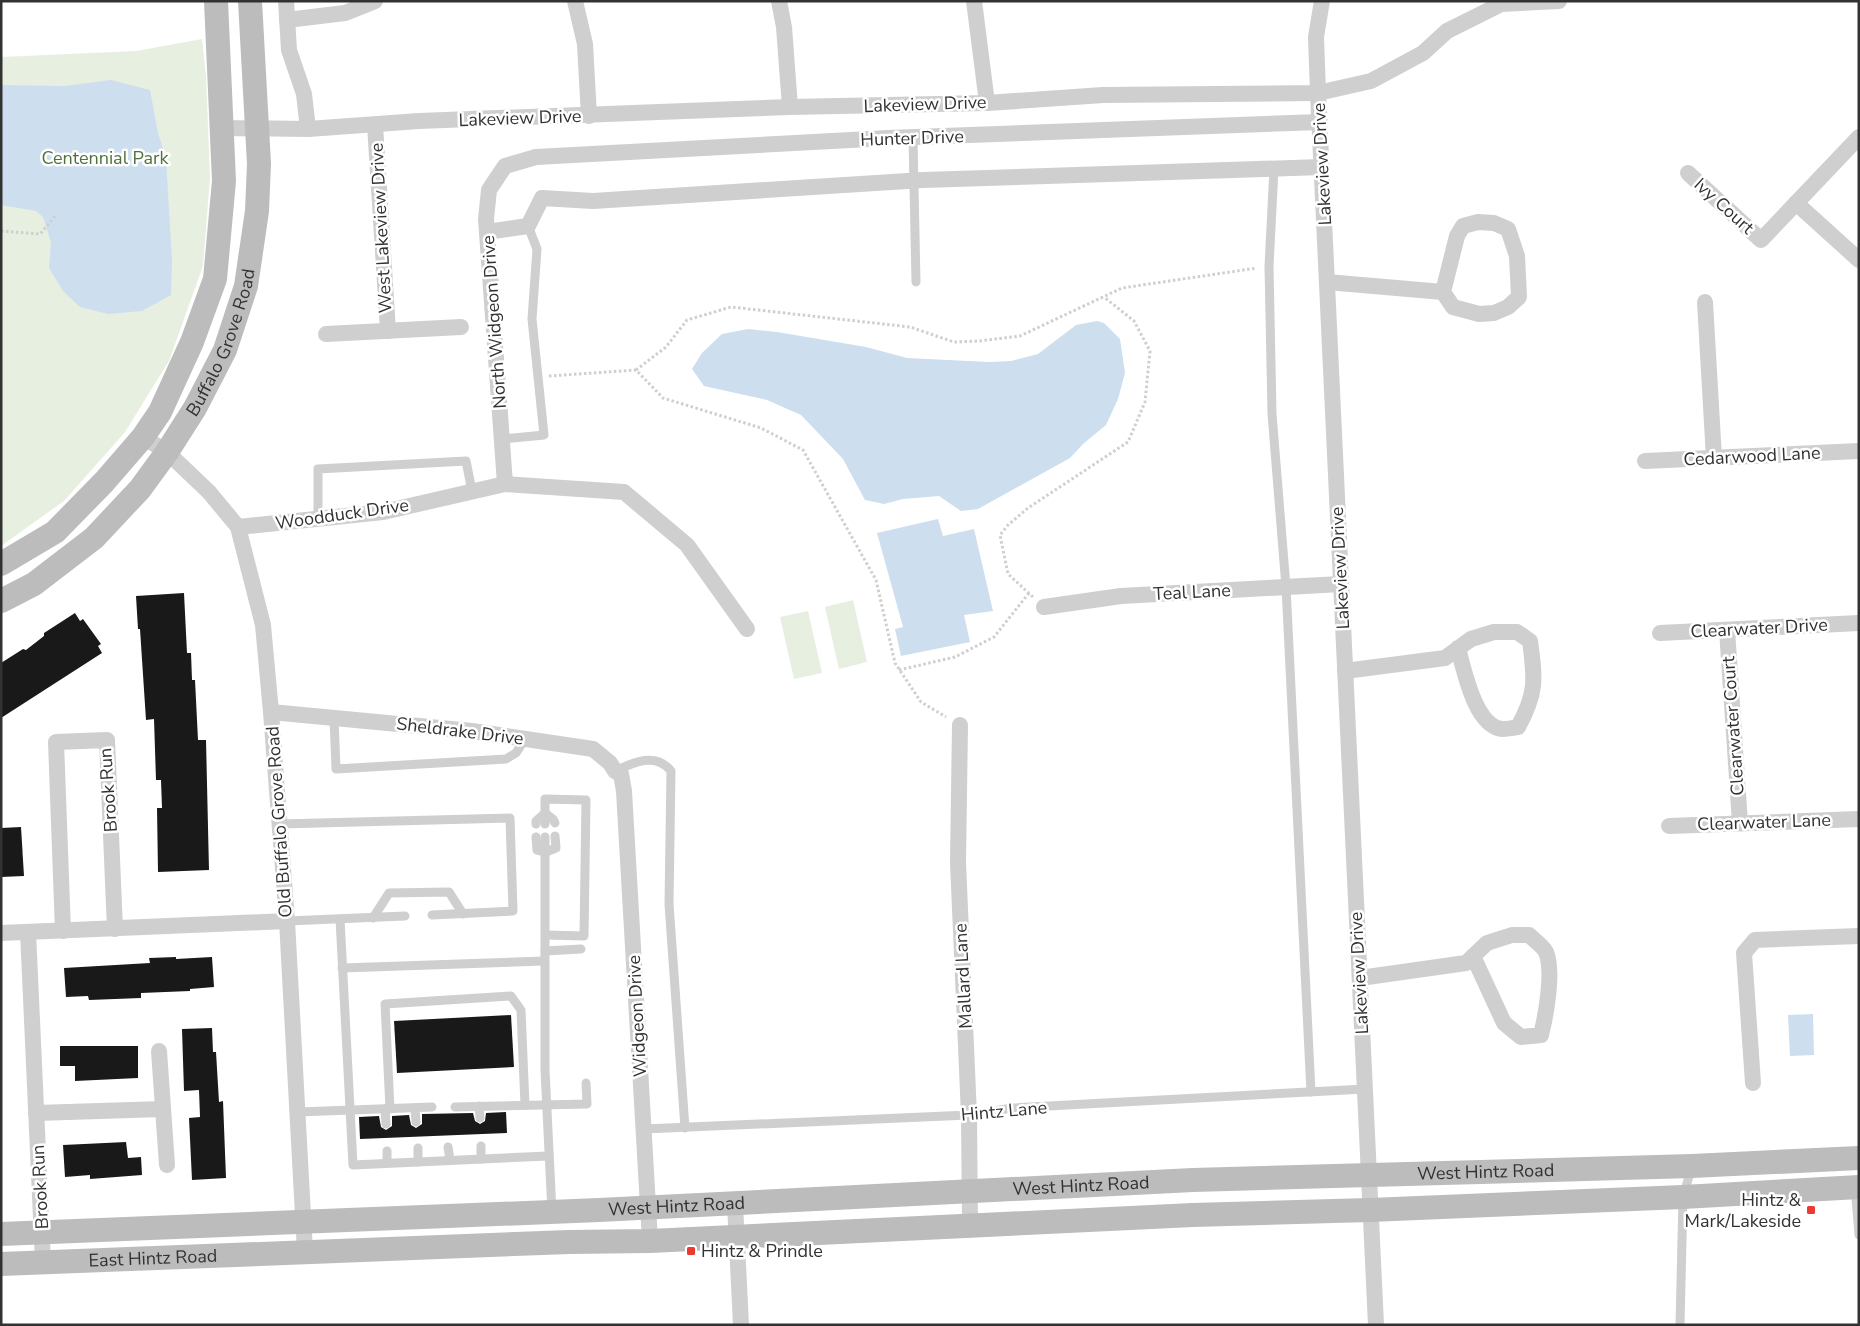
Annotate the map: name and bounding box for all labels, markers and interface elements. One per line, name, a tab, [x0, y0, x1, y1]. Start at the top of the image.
street label: Lakeview Drive	[863, 90, 987, 118]
street label: Lakeview Drive	[1307, 102, 1337, 226]
street label: Lakeview Drive	[458, 104, 582, 132]
street label: Hunter Drive	[860, 124, 964, 152]
street label: West Lakeview Drive	[365, 142, 397, 314]
park label: Centennial Park	[41, 146, 170, 170]
street label: Ivy Court	[1689, 173, 1760, 240]
street label: North Widgeon Drive	[476, 235, 512, 409]
street label: Buffalo Grove Road	[181, 267, 260, 421]
street label: Cedarwood Lane	[1683, 440, 1821, 472]
street label: Woodduck Drive	[274, 493, 410, 535]
street label: Lakeview Drive	[1325, 506, 1355, 630]
street label: Teal Lane	[1153, 578, 1231, 606]
street label: Clearwater Drive	[1690, 612, 1828, 644]
street label: Clearwater Court	[1716, 655, 1750, 796]
street label: Sheldrake Drive	[395, 711, 525, 751]
street label: Old Buffalo Grove Road	[260, 725, 298, 919]
street label: Brook Run	[93, 747, 123, 833]
street label: Clearwater Lane	[1697, 808, 1831, 836]
street label: Lakeview Drive	[1344, 911, 1374, 1035]
street label: Mallard Lane	[948, 923, 978, 1029]
street label: Widgeon Drive	[622, 954, 652, 1078]
street label: Hintz Lane	[960, 1095, 1048, 1127]
street label: Brook Run	[26, 1144, 54, 1230]
street label: West Hintz Road	[1417, 1158, 1555, 1186]
street label: West Hintz Road	[1012, 1170, 1150, 1201]
place label: Hintz & Mark/Lakeside	[1685, 1188, 1802, 1233]
street label: West Hintz Road	[607, 1191, 746, 1222]
marker: Hintz & Mark/Lakeside	[1805, 1204, 1817, 1216]
place label: Hintz & Prindle	[701, 1239, 823, 1263]
street label: East Hintz Road	[88, 1244, 218, 1273]
marker: Hintz & Prindle	[685, 1245, 697, 1257]

